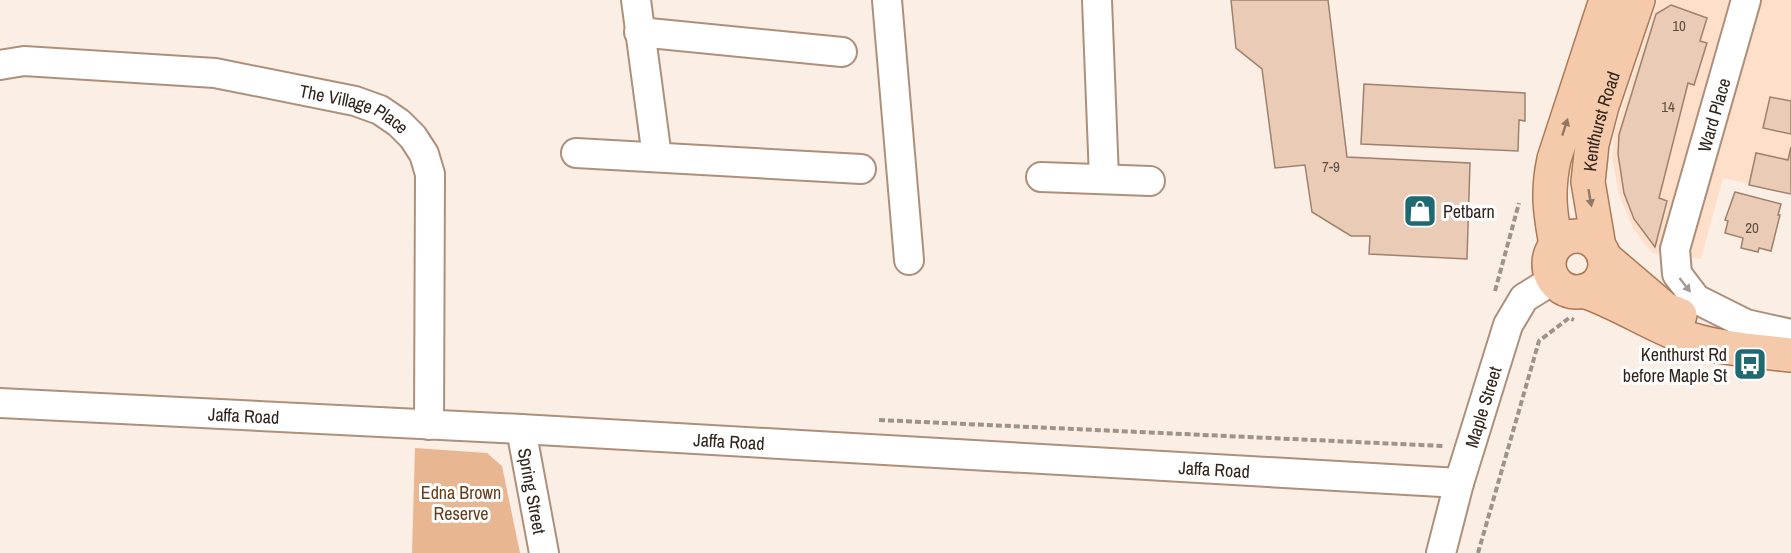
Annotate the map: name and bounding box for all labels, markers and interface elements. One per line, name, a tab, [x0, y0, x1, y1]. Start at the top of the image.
house number: 10	[1672, 15, 1686, 36]
street label: Kenthurst Road	[1577, 68, 1625, 173]
street label: Ward Place	[1692, 75, 1736, 155]
street label: The Village Place	[297, 78, 415, 139]
house number: 14	[1661, 96, 1675, 117]
one-way arrow	[1560, 118, 1570, 136]
house number: 7-9	[1322, 156, 1340, 177]
one-way arrow	[1586, 188, 1595, 207]
shop icon: Petbarn	[1402, 193, 1438, 229]
place label: Petbarn	[1443, 199, 1495, 224]
house number: 20	[1745, 217, 1759, 238]
one-way arrow	[1678, 277, 1690, 292]
place label: Kenthurst Rd before Maple St	[1623, 342, 1727, 388]
bus stop icon: Kenthurst Rd before Maple St	[1732, 346, 1768, 382]
street label: Maple Street	[1458, 363, 1507, 451]
street label: Jaffa Road	[208, 401, 280, 429]
street label: Jaffa Road	[693, 426, 765, 456]
street label: Spring Street	[512, 446, 553, 536]
street label: Jaffa Road	[1178, 454, 1250, 483]
park label: Edna Brown Reserve	[421, 480, 501, 526]

